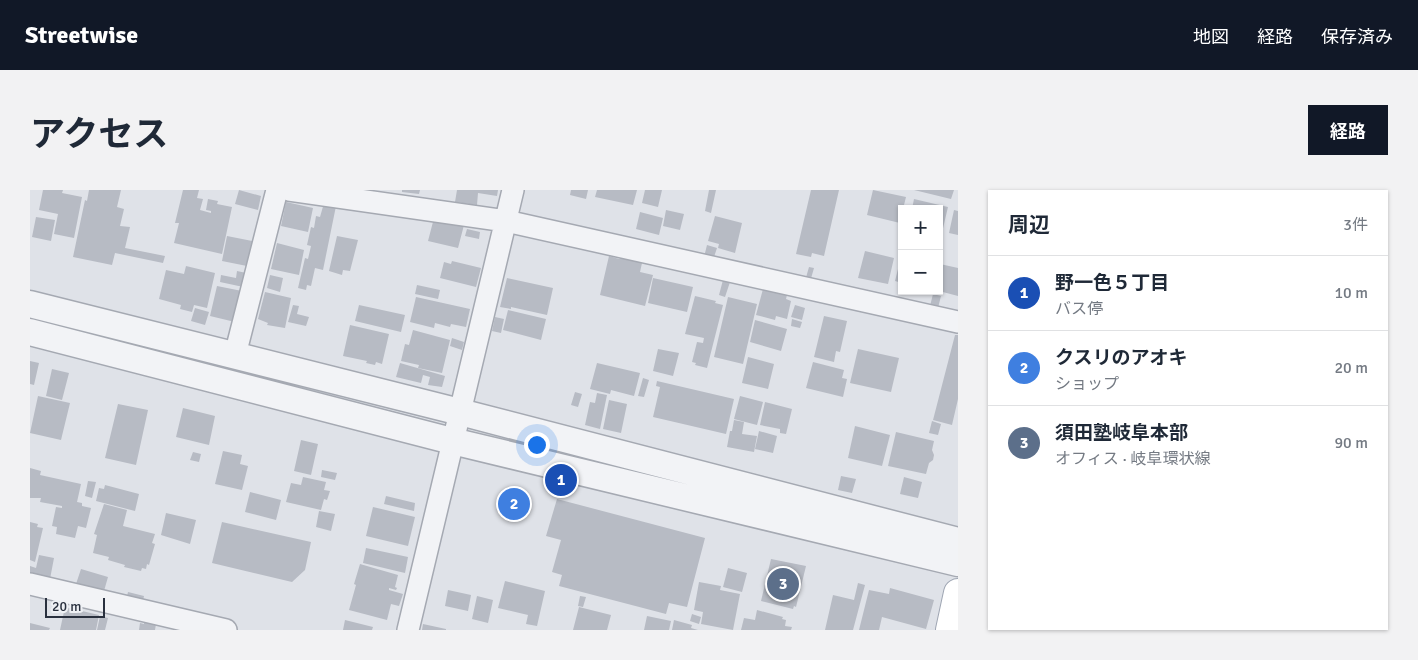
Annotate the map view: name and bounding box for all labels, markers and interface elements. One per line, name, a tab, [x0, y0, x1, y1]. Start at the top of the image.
text: Streetwise	[25, 20, 138, 50]
text: 地図	[1193, 26, 1229, 48]
text: 経路	[1257, 26, 1293, 48]
text: 保存済み	[1321, 26, 1393, 48]
button: 経路	[1308, 105, 1388, 155]
text: アクセス	[30, 113, 168, 156]
map controls	[898, 205, 943, 295]
button: +	[898, 205, 943, 250]
text: 周辺	[1008, 212, 1050, 238]
text: 3件	[1343, 215, 1368, 235]
button: −	[898, 250, 943, 295]
text: 野一色５丁目	[1055, 271, 1169, 295]
text: 1	[1020, 283, 1028, 303]
text: 10 m	[1334, 283, 1368, 303]
text: バス停	[1055, 299, 1103, 319]
text: クスリのアオキ	[1055, 346, 1187, 370]
text: 2	[1020, 358, 1028, 378]
text: 20 m	[1334, 358, 1368, 378]
text: ショップ	[1055, 374, 1119, 394]
text: 須田塾岐阜本部	[1055, 421, 1188, 445]
your location	[524, 432, 550, 458]
text: 3	[1020, 433, 1028, 453]
text: 90 m	[1334, 433, 1368, 453]
text: オフィス · 岐阜環状線	[1055, 449, 1211, 469]
pin: 1	[545, 461, 577, 499]
pin: 2	[498, 485, 530, 523]
pin: 3	[767, 565, 799, 603]
scale bar	[45, 595, 105, 618]
text: 20 m	[52, 598, 81, 615]

